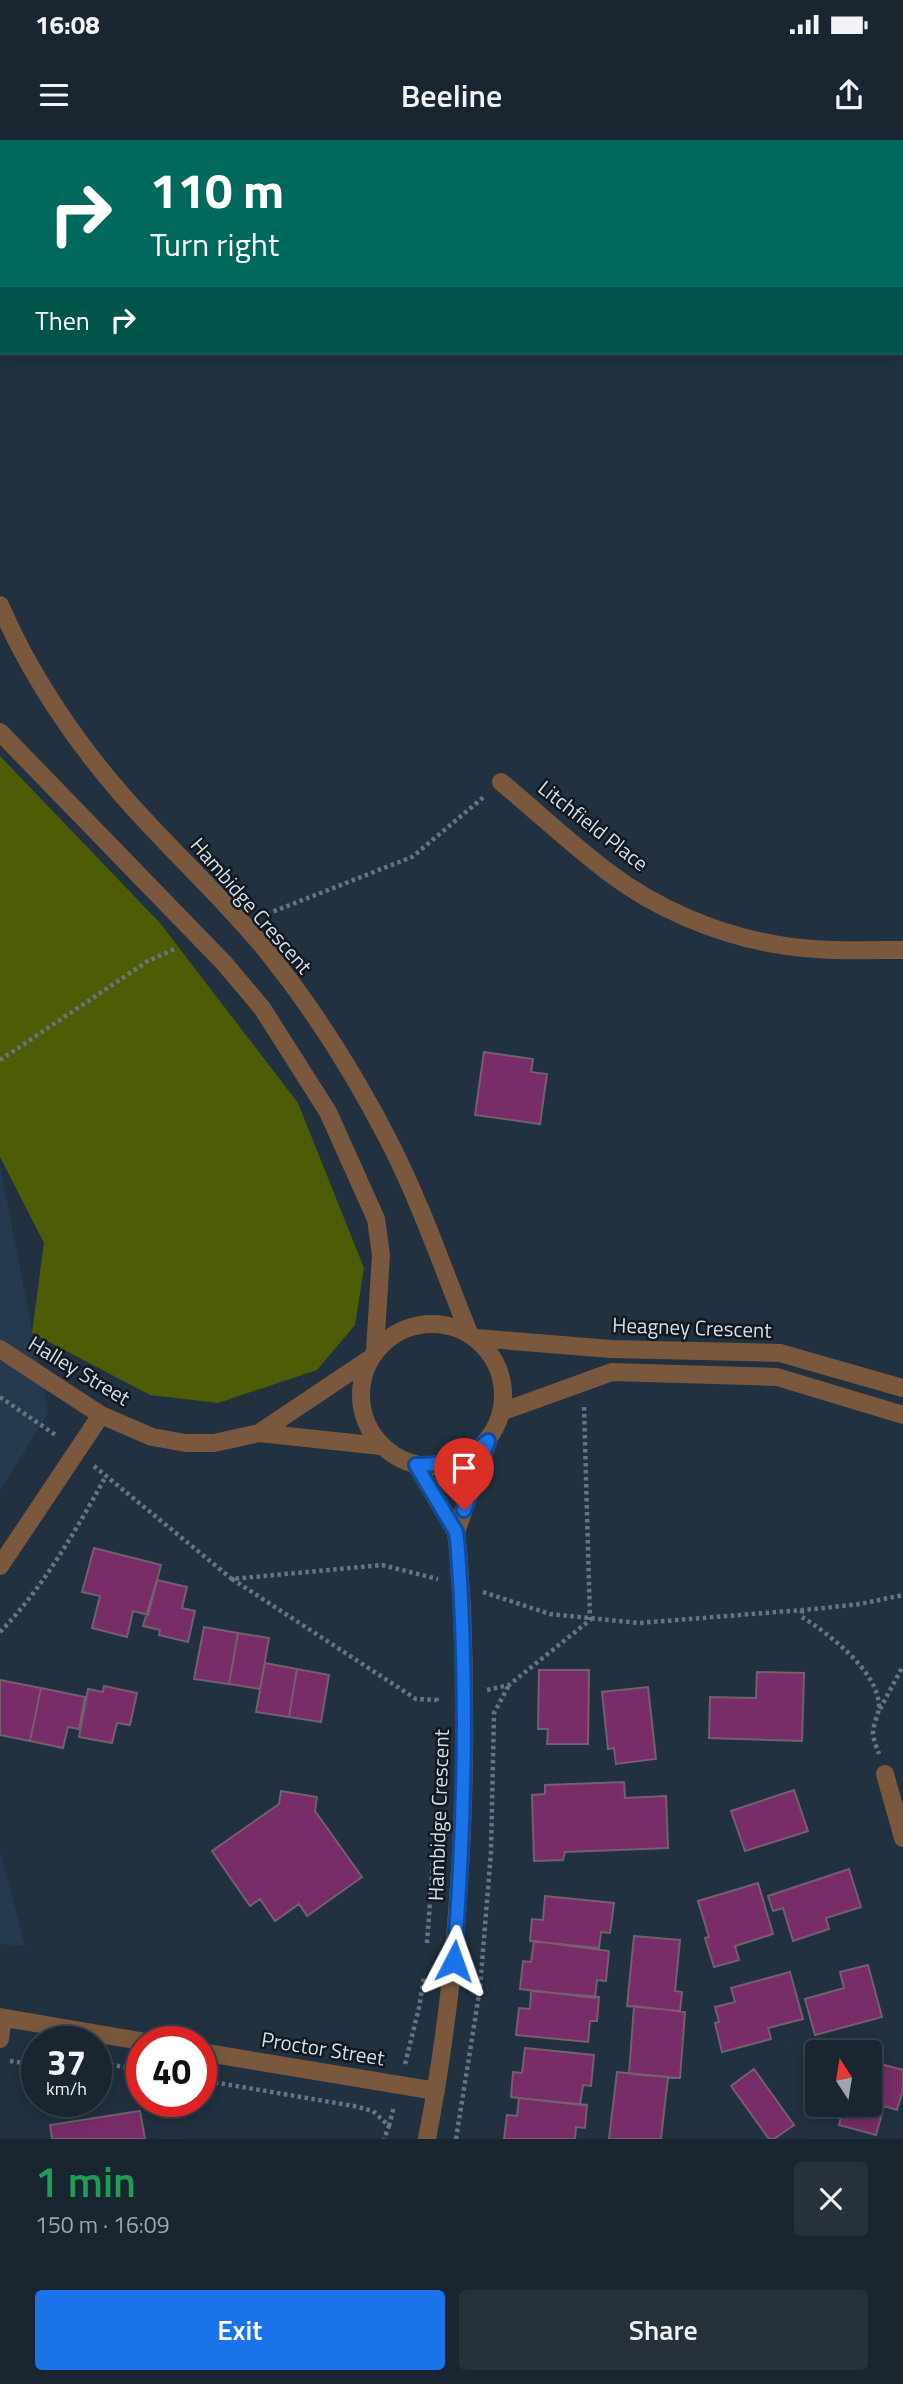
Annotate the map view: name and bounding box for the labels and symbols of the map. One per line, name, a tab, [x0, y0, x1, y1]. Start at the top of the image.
street label: Litchfield Place	[531, 772, 656, 879]
street label: Hambidge Crescent	[183, 830, 321, 981]
street label: Heagney Crescent	[612, 1308, 773, 1346]
street label: Halley Street	[23, 1327, 137, 1413]
pin	[434, 1438, 494, 1510]
street label: Hambidge Crescent	[419, 1728, 457, 1901]
position arrow	[417, 1924, 491, 1998]
street label: Proctor Street	[259, 2022, 388, 2074]
speed limit sign: 40	[126, 2026, 217, 2117]
north arrow	[805, 2040, 882, 2118]

